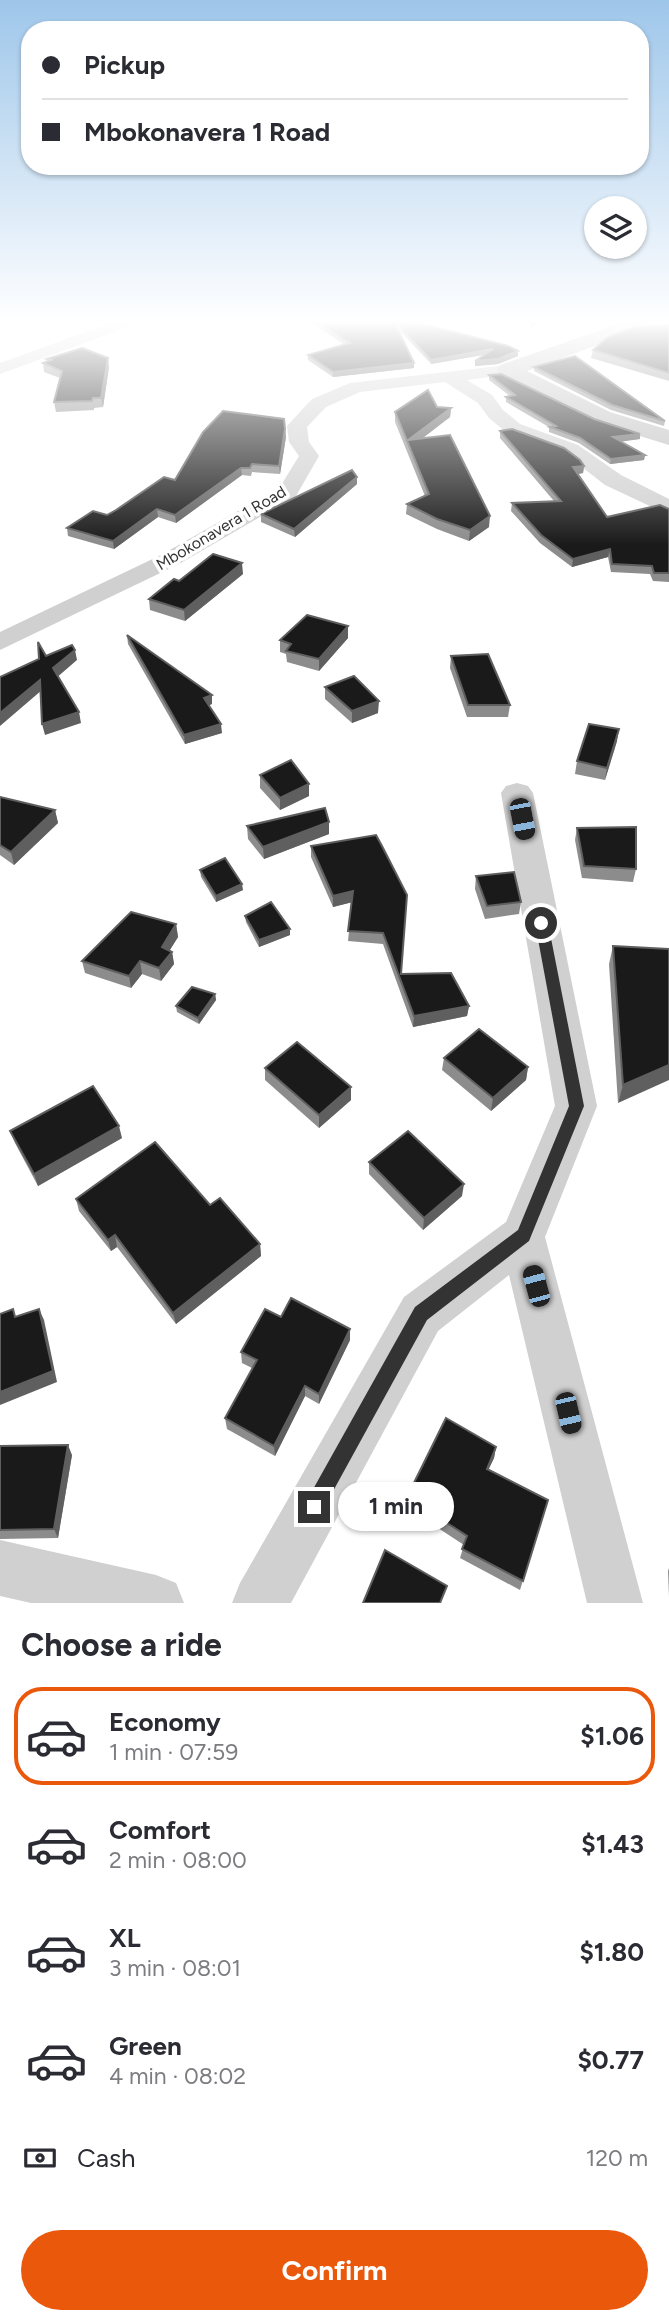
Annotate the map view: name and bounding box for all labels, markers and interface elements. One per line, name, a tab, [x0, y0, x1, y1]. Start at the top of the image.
text: Pickup	[84, 49, 165, 81]
text: Mbokonavera 1 Road	[84, 116, 330, 148]
map controls	[584, 196, 647, 259]
button: layers	[584, 196, 647, 259]
street label: Mbokonavera 1 Road	[153, 482, 289, 574]
car	[508, 796, 537, 842]
route start	[525, 907, 557, 939]
car	[521, 1263, 552, 1309]
car	[554, 1390, 583, 1436]
callout: 1 min	[338, 1482, 454, 1532]
route end	[298, 1491, 330, 1523]
text: 1 min	[369, 1492, 423, 1520]
text: Choose a ride	[21, 1626, 222, 1664]
icon: car	[25, 1705, 88, 1768]
text: Economy	[109, 1706, 221, 1738]
text: $1.06	[580, 1720, 644, 1752]
text: 1 min · 07:59	[109, 1738, 238, 1766]
icon: car	[25, 1813, 88, 1876]
text: Comfort	[109, 1814, 211, 1846]
text: $1.43	[581, 1828, 644, 1860]
text: 2 min · 08:00	[109, 1846, 247, 1874]
icon: car	[25, 1921, 88, 1984]
text: XL	[109, 1922, 141, 1954]
text: $1.80	[579, 1936, 644, 1968]
text: 3 min · 08:01	[109, 1954, 241, 1982]
icon: car	[25, 2029, 88, 2092]
text: Green	[109, 2030, 182, 2062]
text: $0.77	[577, 2044, 644, 2076]
text: 4 min · 08:02	[109, 2062, 246, 2090]
icon: cash	[21, 2139, 59, 2177]
text: Cash	[77, 2142, 136, 2174]
text: 120 m	[586, 2144, 648, 2172]
button: Confirm	[21, 2230, 648, 2310]

